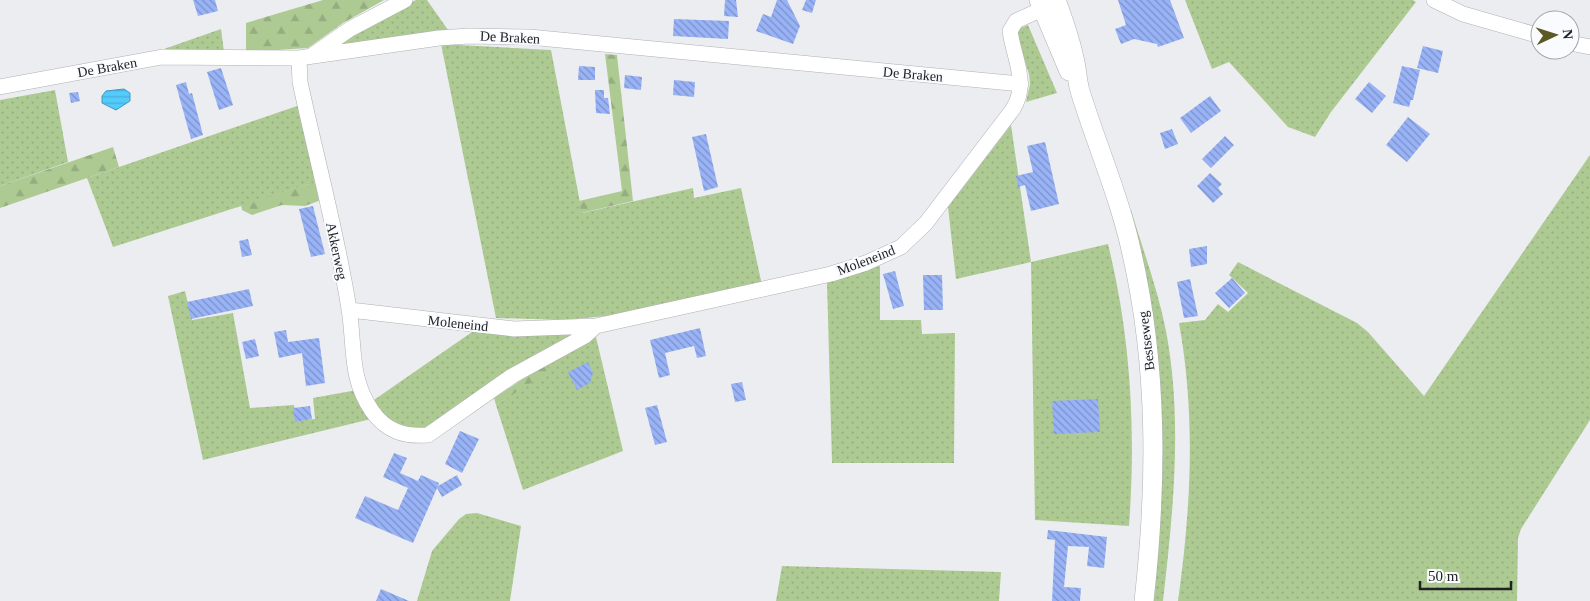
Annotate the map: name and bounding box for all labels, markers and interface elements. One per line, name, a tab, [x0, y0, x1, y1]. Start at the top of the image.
north arrow	[1530, 10, 1580, 60]
street label: De Braken	[479, 28, 540, 47]
text: N	[1560, 29, 1575, 40]
street label: De Braken	[76, 55, 138, 80]
street label: De Braken	[882, 64, 944, 85]
street label: Akkerweg	[323, 221, 350, 281]
street label: Moleneind	[835, 243, 897, 278]
street label: Bestseweg	[1135, 310, 1158, 372]
street label: Moleneind	[427, 313, 489, 334]
scale bar	[1420, 558, 1511, 590]
text: 50 m	[1428, 568, 1459, 584]

